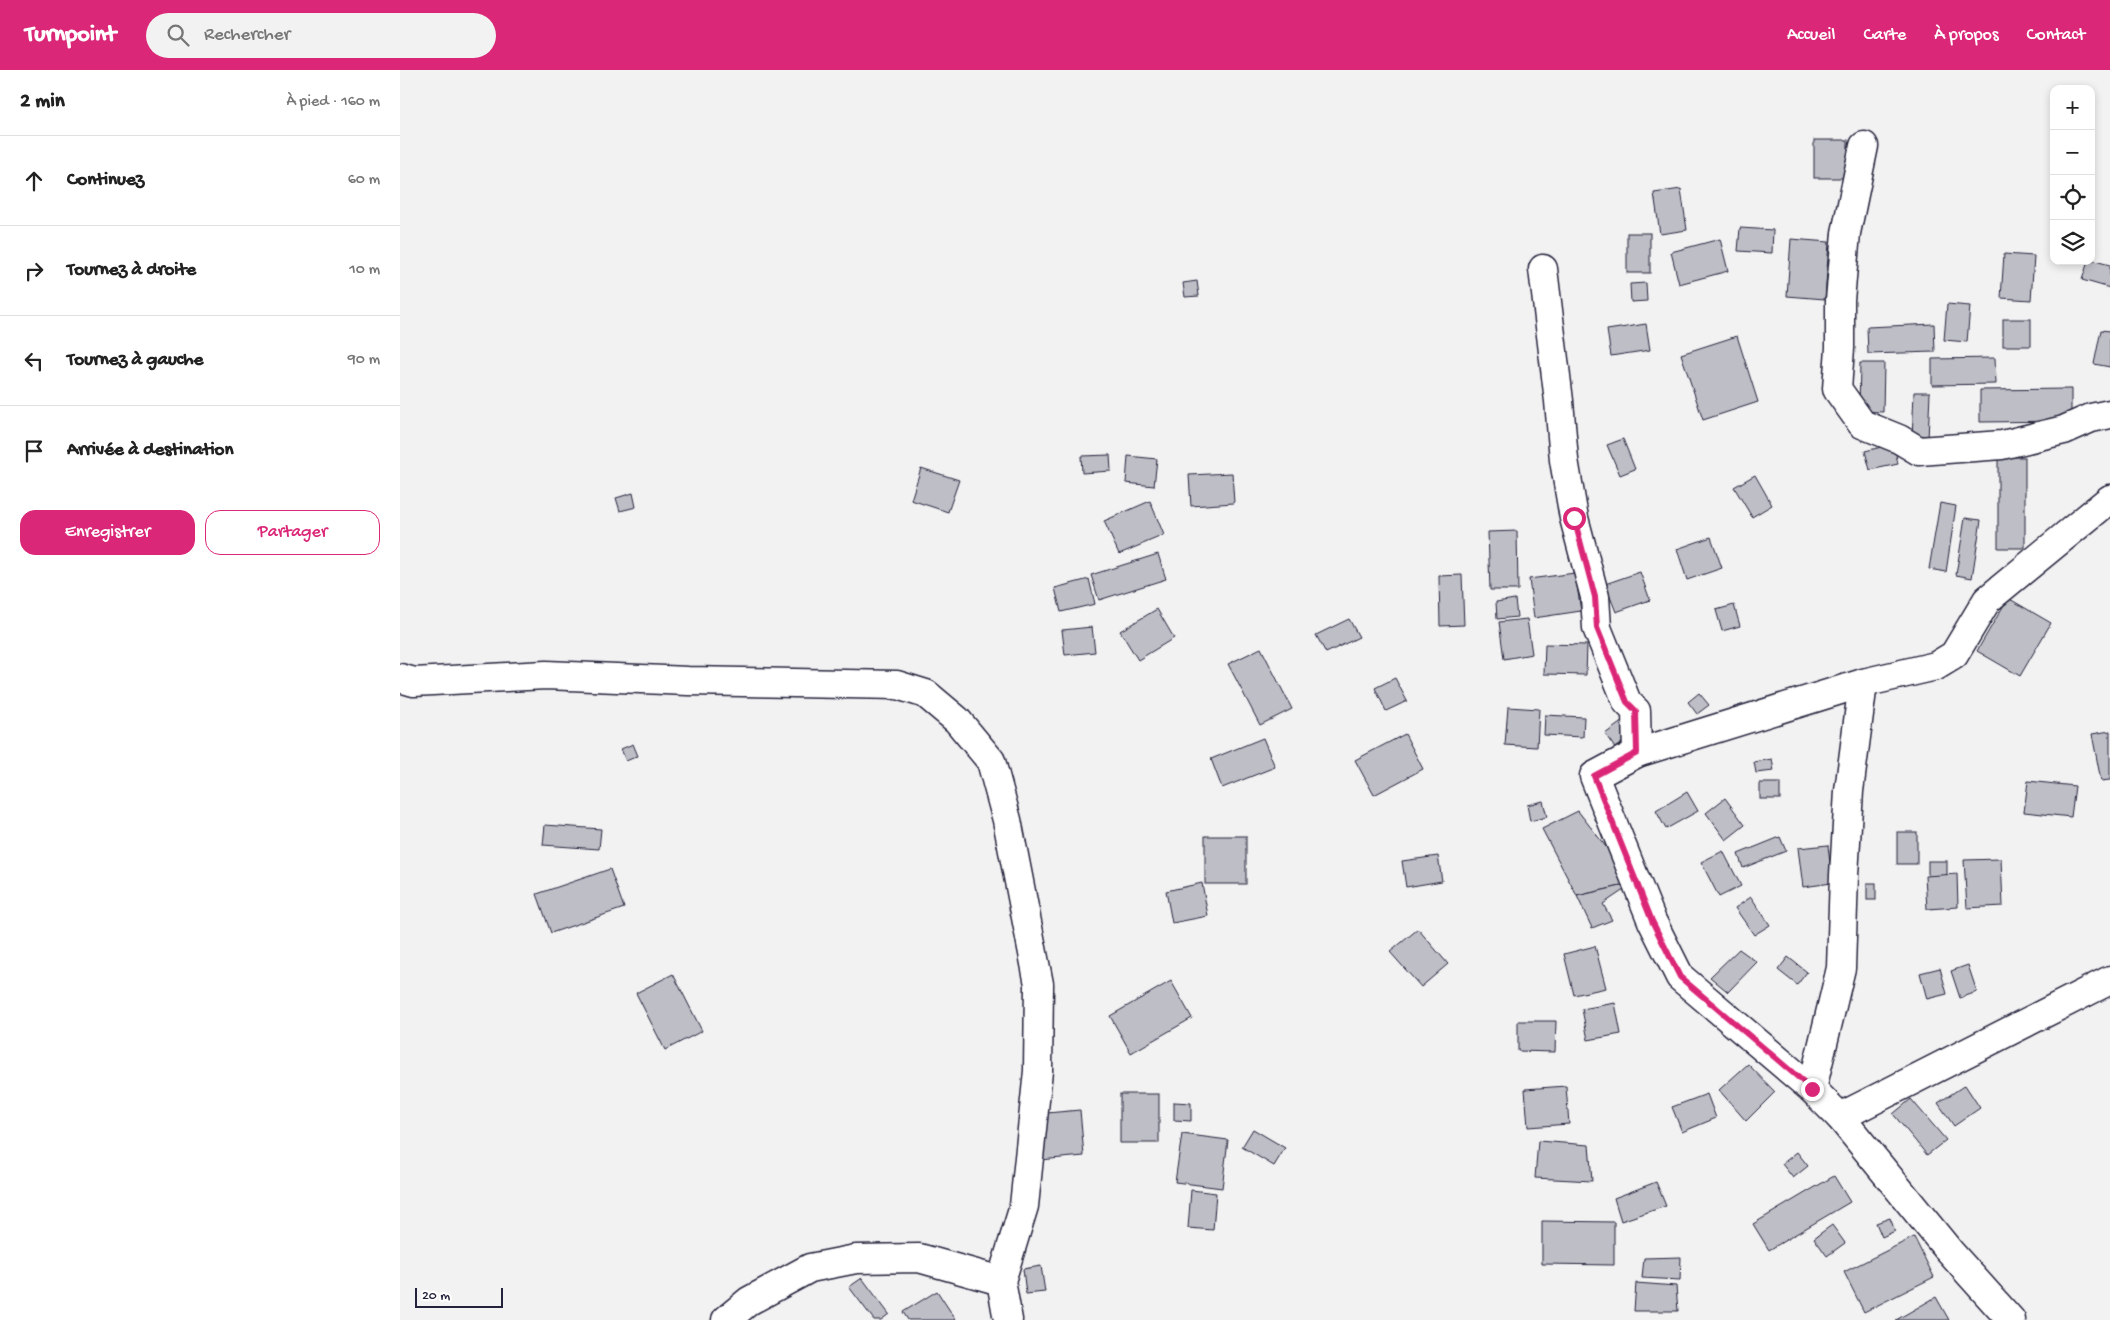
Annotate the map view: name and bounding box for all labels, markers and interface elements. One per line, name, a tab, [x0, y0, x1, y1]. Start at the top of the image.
search box	[146, 13, 496, 58]
text: Turnpoint	[25, 21, 116, 50]
icon: search	[164, 21, 192, 49]
text: Rechercher	[204, 24, 290, 47]
text: Accueil	[1787, 25, 1835, 46]
text: Carte	[1863, 25, 1906, 46]
text: À propos	[1934, 25, 1999, 46]
text: Contact	[2027, 25, 2085, 46]
map controls	[2050, 85, 2095, 265]
button: +	[2050, 85, 2095, 130]
text: 2 min	[20, 90, 65, 115]
text: À pied · 160 m	[286, 93, 380, 112]
button: −	[2050, 130, 2095, 175]
icon: ahead	[20, 167, 48, 195]
text: Continuez	[67, 169, 144, 192]
text: 60 m	[348, 171, 380, 190]
button: locate	[2050, 175, 2095, 220]
button: layers	[2050, 220, 2095, 265]
icon: right	[20, 257, 48, 285]
text: Tournez à droite	[67, 259, 196, 282]
text: 10 m	[349, 261, 380, 280]
icon: left	[20, 347, 48, 375]
text: Tournez à gauche	[67, 349, 203, 372]
text: 90 m	[348, 351, 380, 370]
icon: arrive	[20, 437, 48, 465]
text: Arrivée à destination	[67, 439, 233, 462]
route start	[1563, 507, 1586, 530]
button: Enregistrer	[20, 510, 195, 555]
button: Partager	[205, 510, 380, 555]
route end	[1801, 1078, 1824, 1101]
scale bar	[415, 1285, 502, 1308]
text: 20 m	[422, 1288, 450, 1305]

